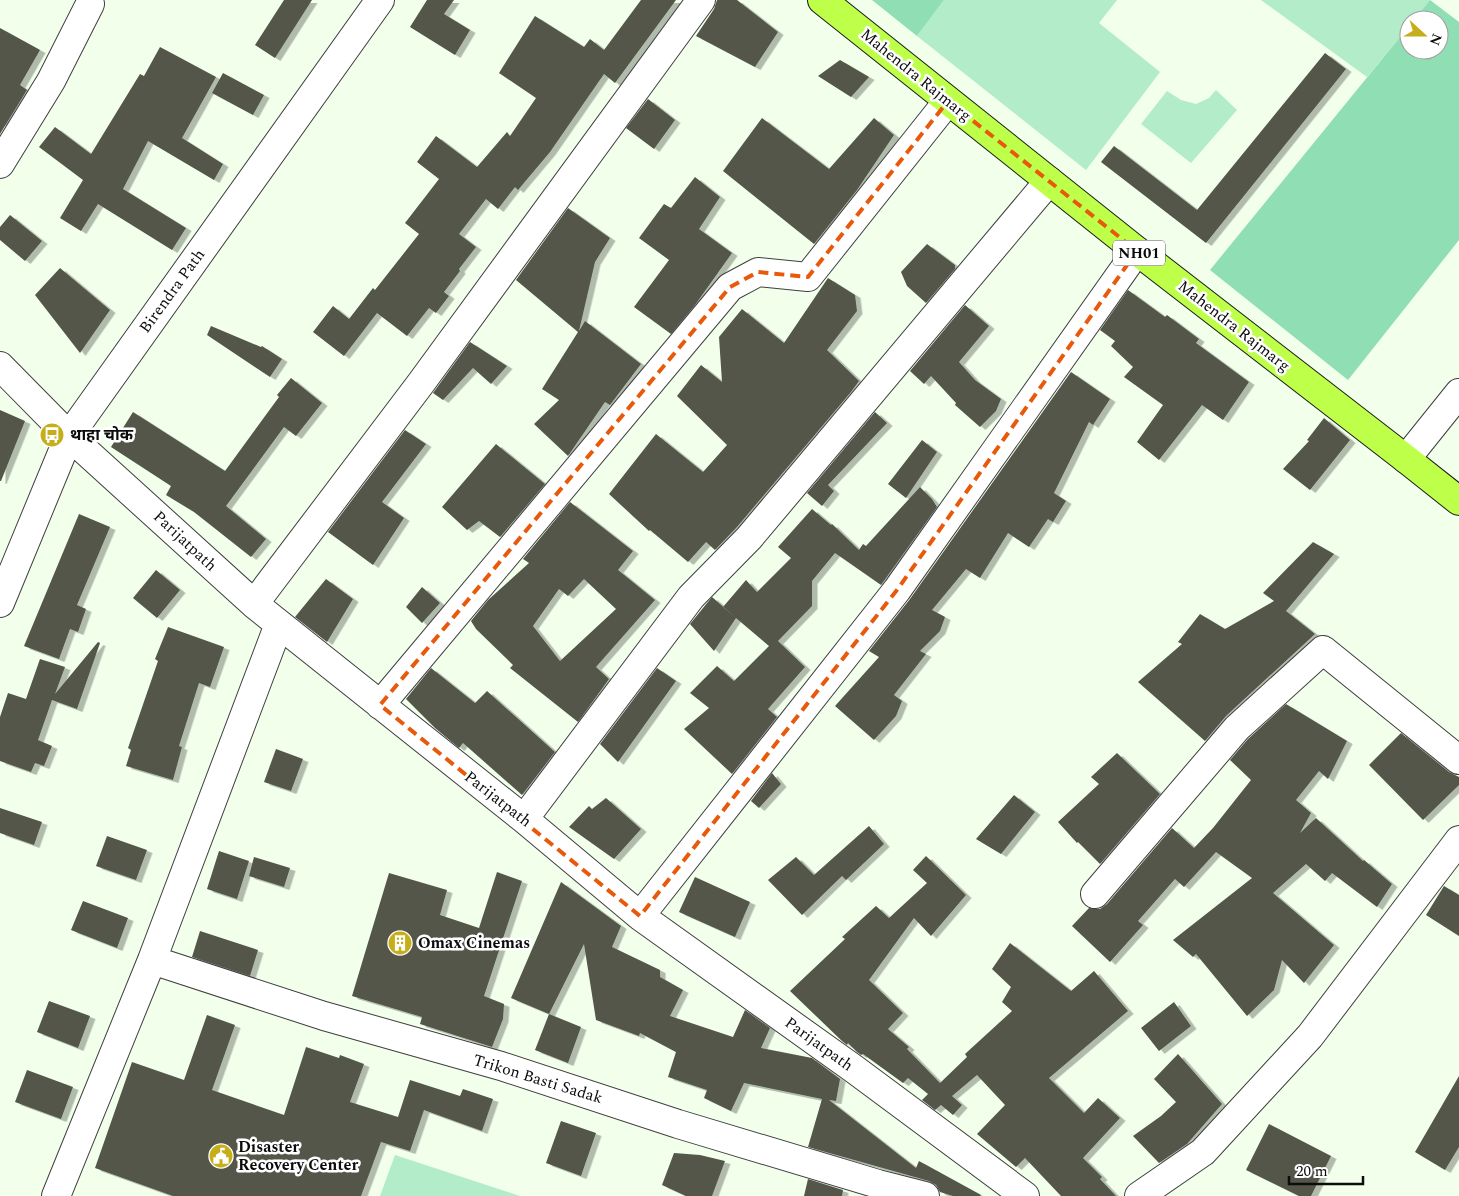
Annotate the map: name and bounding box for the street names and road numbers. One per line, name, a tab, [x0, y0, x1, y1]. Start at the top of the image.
street label: Mahendra Rajmarg	[855, 23, 977, 127]
road number: NH01	[1113, 240, 1165, 266]
street label: Birendra Path	[133, 244, 211, 338]
street label: Mahendra Rajmarg	[1173, 274, 1295, 378]
street label: Parijatpath	[148, 505, 222, 577]
street label: Parijatpath	[459, 765, 537, 833]
street label: Parijatpath	[780, 1011, 858, 1077]
street label: Trikon Basti Sadak	[470, 1048, 606, 1110]

